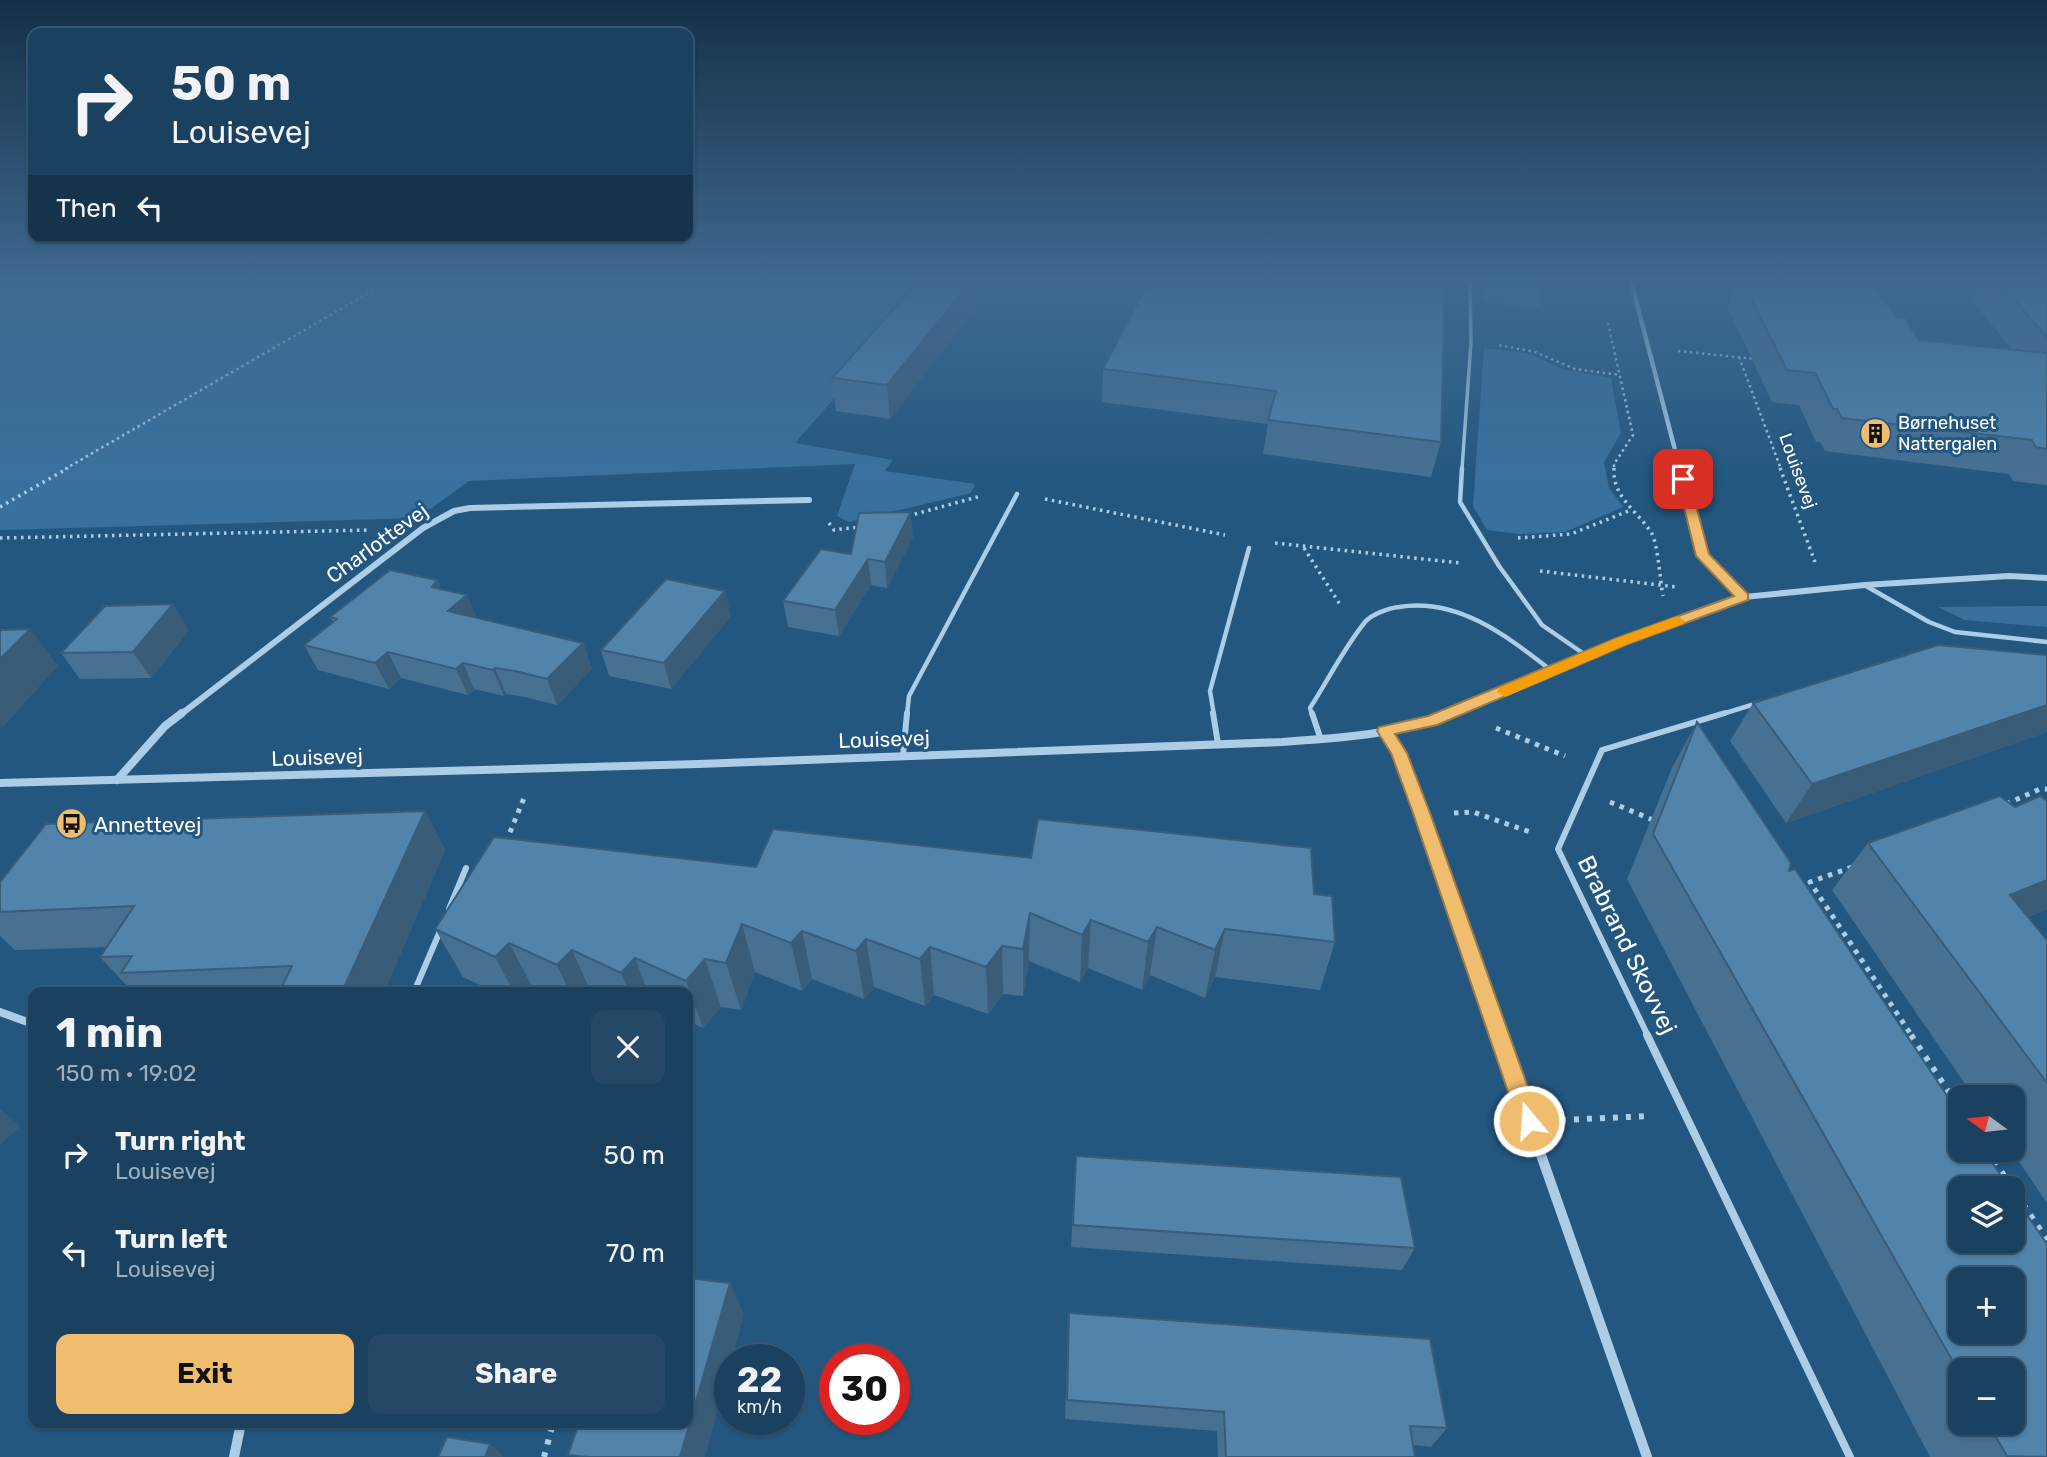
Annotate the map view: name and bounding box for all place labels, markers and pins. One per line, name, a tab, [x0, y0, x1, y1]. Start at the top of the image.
place label: Børnehuset Nattergalen	[1898, 412, 1997, 455]
building icon: Børnehuset Nattergalen	[1858, 416, 1892, 450]
pin	[1653, 449, 1713, 509]
bus stop icon: Annettevej	[54, 807, 88, 841]
place label: Annettevej	[94, 812, 201, 837]

